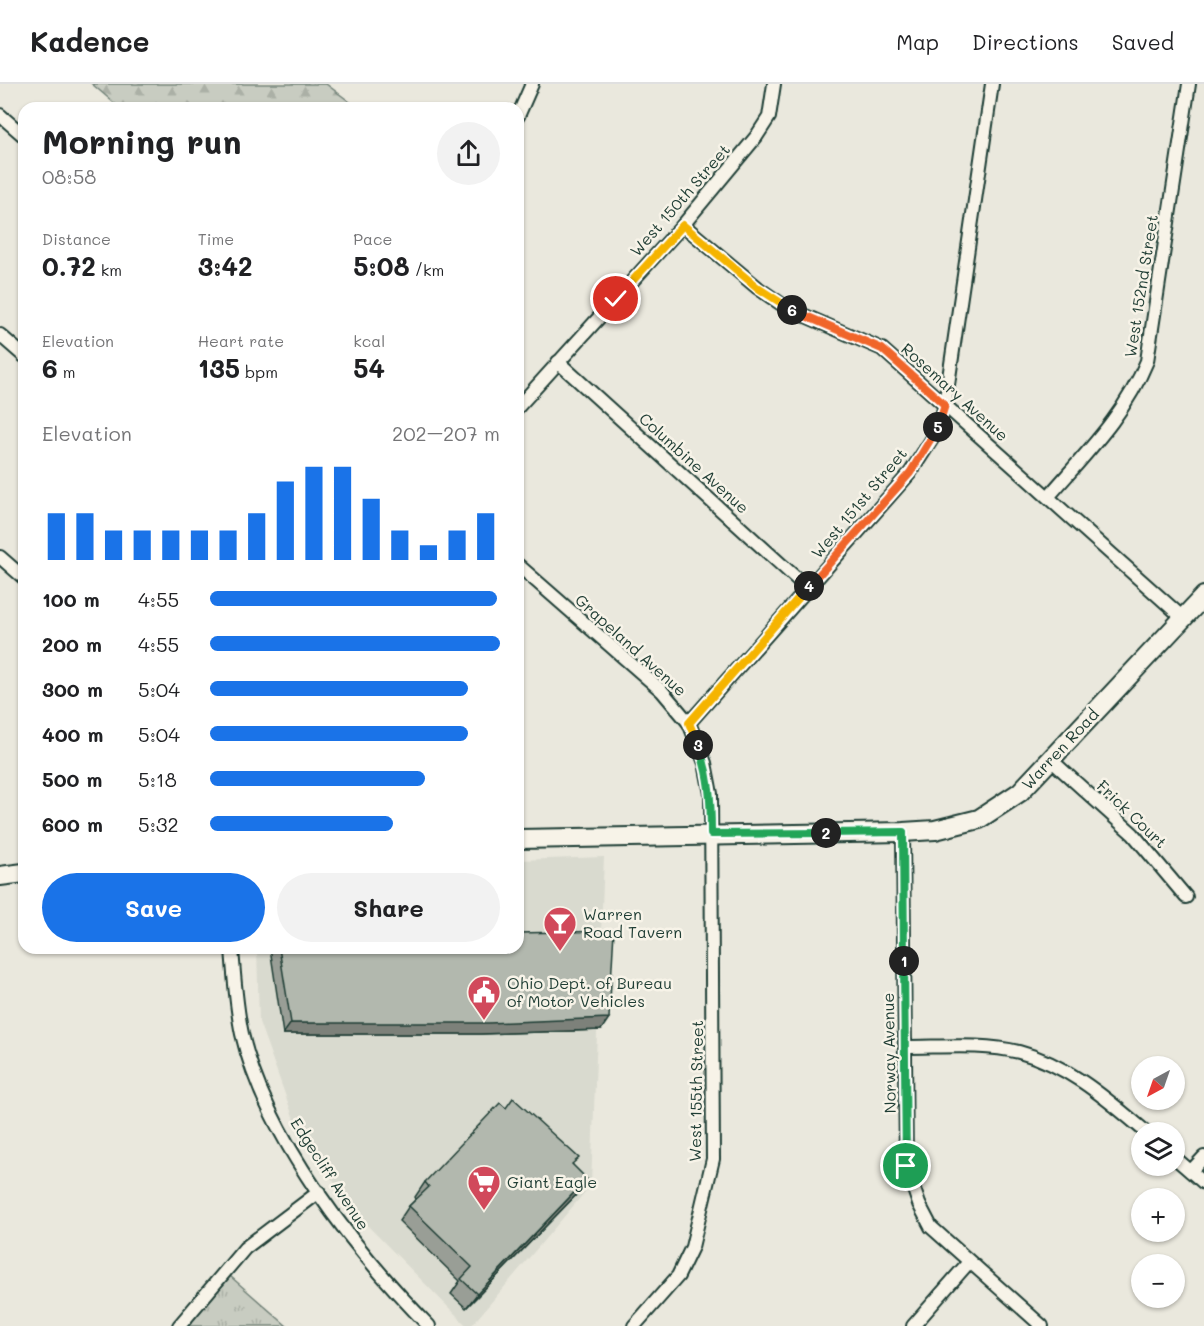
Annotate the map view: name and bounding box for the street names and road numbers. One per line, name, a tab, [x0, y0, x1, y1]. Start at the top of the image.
street label: West 150th Street	[625, 139, 734, 260]
street label: West 152nd Street	[1119, 213, 1162, 359]
street label: Rosemary Avenue	[897, 338, 1013, 445]
street label: Columbine Avenue	[635, 408, 754, 518]
street label: West 151st Street	[806, 443, 911, 562]
street label: Grapeland Avenue	[571, 589, 692, 700]
street label: Warren Road	[1017, 704, 1103, 794]
street label: Frick Court	[1093, 775, 1172, 852]
street label: Norway Avenue	[877, 993, 900, 1113]
street label: West 155th Street	[684, 1020, 707, 1162]
street label: Edgecliff Avenue	[286, 1114, 375, 1234]

